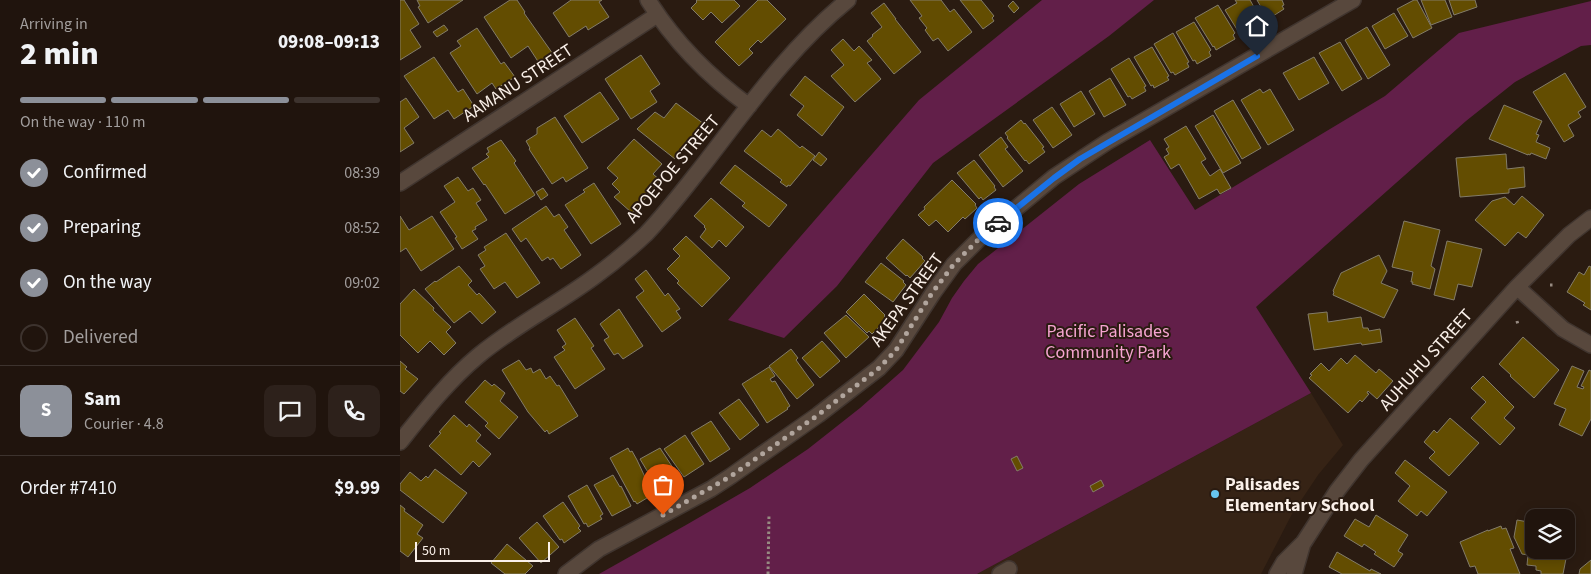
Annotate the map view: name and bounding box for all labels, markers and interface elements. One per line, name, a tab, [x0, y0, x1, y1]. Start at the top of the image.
pin	[1236, 5, 1278, 56]
icon: home	[1243, 12, 1271, 40]
text: Arriving in	[20, 13, 88, 35]
text: 09:08–09:13	[278, 29, 380, 56]
text: 2 min	[20, 31, 99, 77]
street label: AAMANU STREET	[458, 38, 578, 128]
street label: APOEPOE STREET	[620, 109, 726, 229]
text: On the way · 110 m	[20, 111, 145, 133]
icon: check	[20, 159, 48, 187]
text: Confirmed	[63, 159, 147, 186]
text: 08:39	[344, 162, 380, 184]
courier	[973, 198, 1023, 248]
icon: car	[984, 209, 1012, 237]
icon: check	[20, 214, 48, 242]
text: Preparing	[63, 214, 141, 241]
text: 08:52	[344, 217, 380, 239]
street label: AKEPA STREET	[865, 248, 950, 352]
icon: check	[20, 269, 48, 297]
text: On the way	[63, 269, 152, 296]
text: 09:02	[344, 272, 380, 294]
street label: AUHUHU STREET	[1373, 303, 1479, 416]
park label: Pacific Palisades Community Park	[1045, 319, 1171, 365]
text: Delivered	[63, 324, 138, 351]
button: chat	[264, 385, 316, 437]
button: phone	[328, 385, 380, 437]
text: Sam	[84, 386, 121, 413]
text: S	[41, 397, 51, 424]
text: Courier · 4.8	[84, 413, 164, 435]
pin	[642, 464, 684, 515]
icon: bag	[649, 471, 677, 499]
place label: Palisades Elementary School	[1225, 472, 1375, 518]
text: Order #7410	[20, 475, 117, 502]
text: $9.99	[334, 475, 380, 502]
marker: Palisades Elementary School	[1209, 488, 1221, 500]
map controls	[1525, 509, 1575, 559]
button: layers	[1525, 509, 1575, 559]
scale bar	[415, 539, 550, 562]
text: 50 m	[422, 541, 450, 561]

